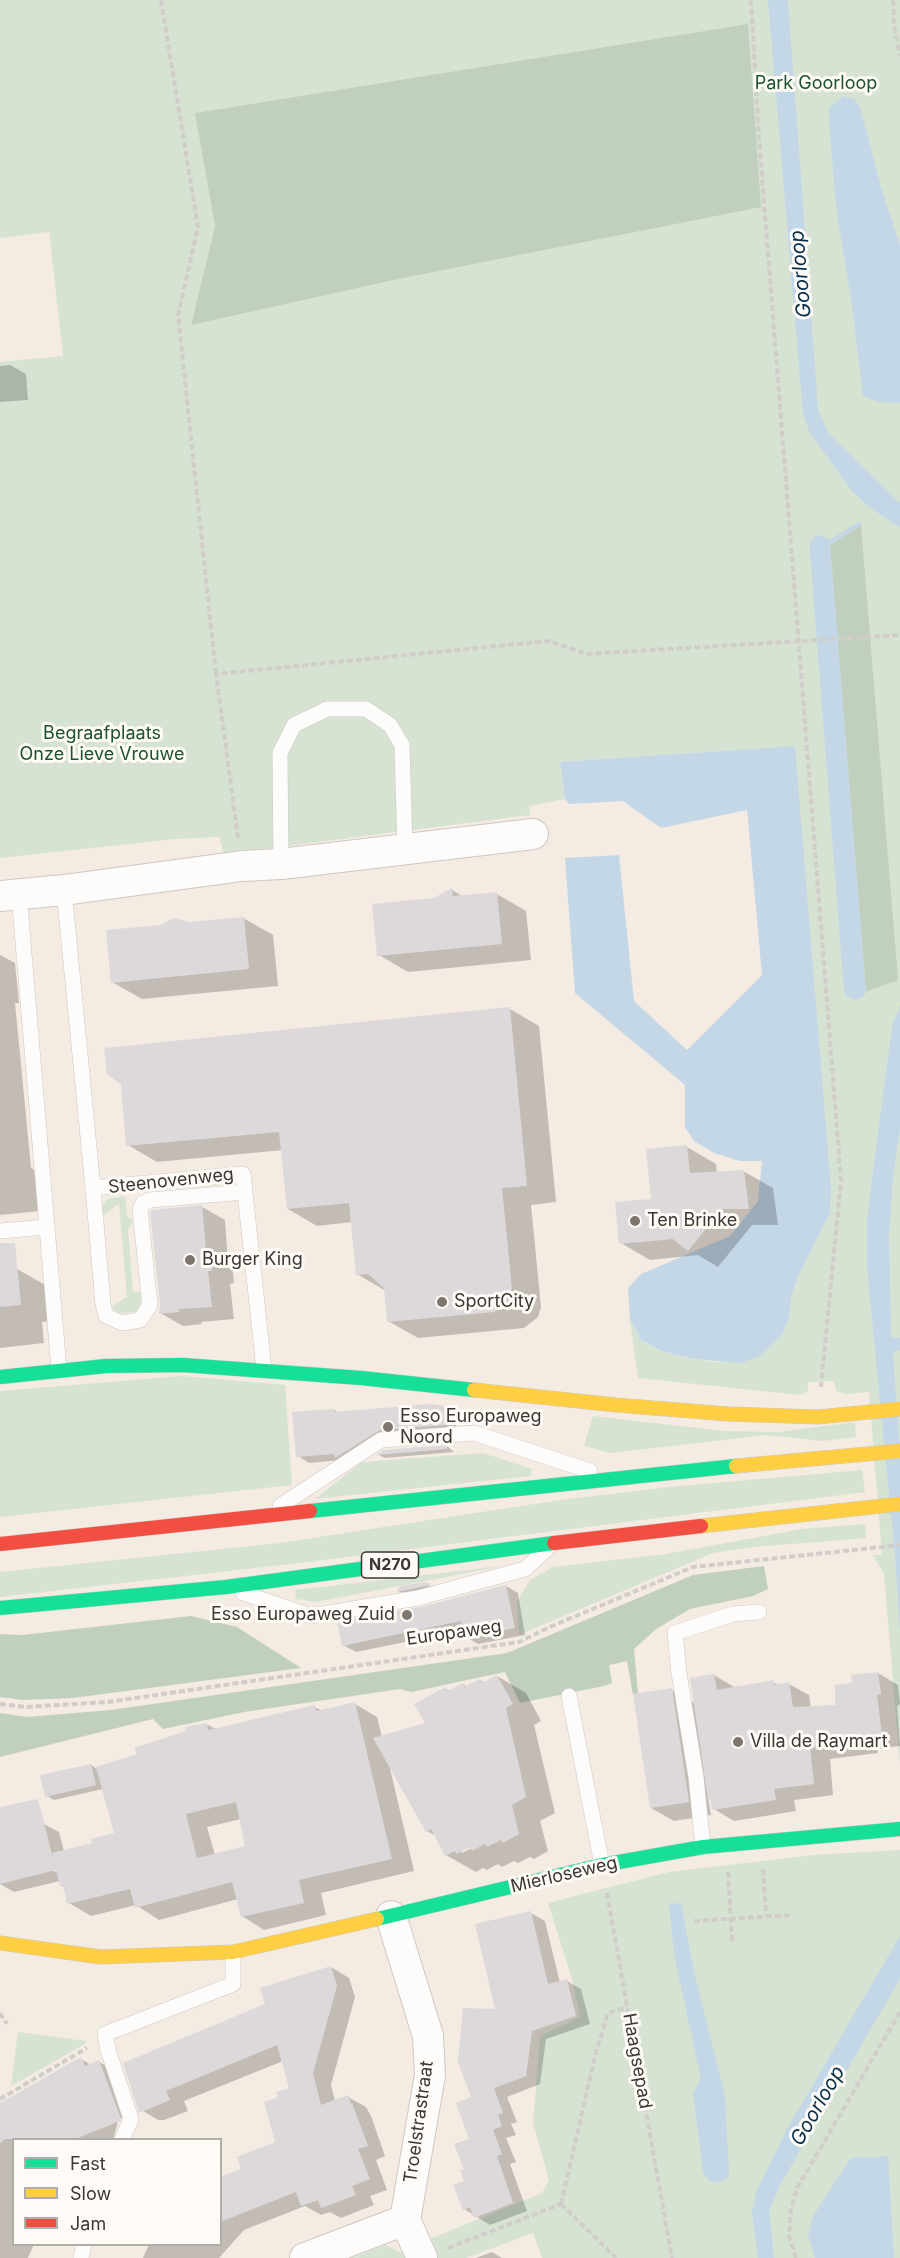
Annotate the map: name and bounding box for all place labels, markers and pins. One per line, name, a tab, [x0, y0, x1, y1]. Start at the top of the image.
place label: Ten Brinke	[647, 1210, 737, 1232]
marker: Ten Brinke	[628, 1214, 642, 1228]
place label: Burger King	[202, 1249, 303, 1271]
marker: Burger King	[183, 1253, 197, 1267]
place label: SportCity	[454, 1291, 534, 1313]
marker: SportCity	[435, 1295, 449, 1309]
place label: Esso Europaweg Noord	[400, 1406, 542, 1448]
marker: Esso Europaweg Noord	[381, 1420, 395, 1434]
place label: Esso Europaweg Zuid	[211, 1604, 395, 1626]
marker: Esso Europaweg Zuid	[400, 1608, 414, 1622]
place label: Villa de Raymart	[750, 1731, 888, 1753]
marker: Villa de Raymart	[731, 1735, 745, 1749]

